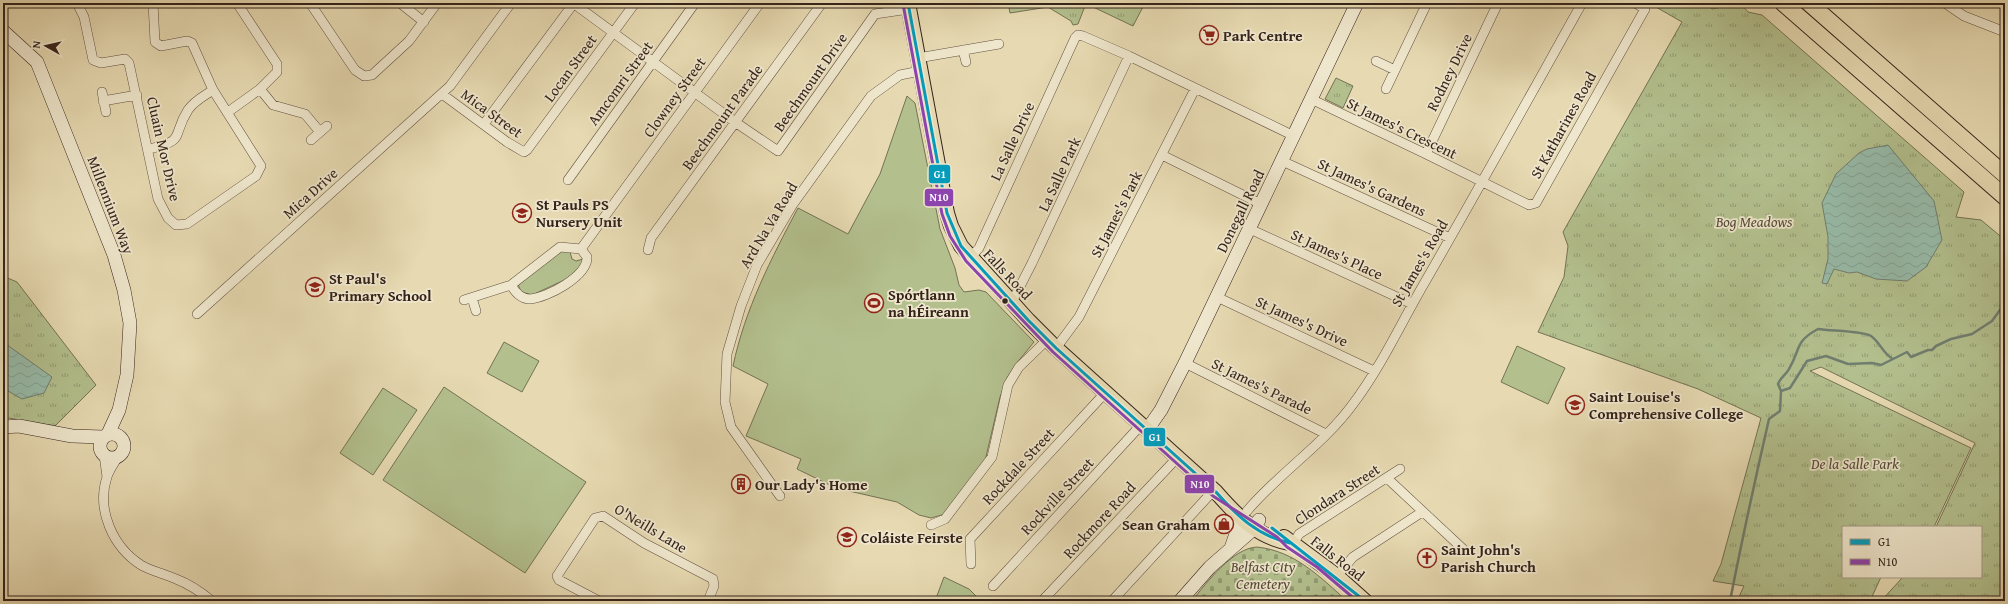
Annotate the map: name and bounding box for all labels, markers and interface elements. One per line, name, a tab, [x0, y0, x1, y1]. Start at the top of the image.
supermarket icon: Park Centre	[1198, 24, 1220, 46]
place label: Park Centre	[1223, 25, 1303, 46]
north arrow	[26, 26, 66, 66]
street label: Beechmount Drive	[768, 28, 852, 136]
street label: Locan Street	[538, 30, 602, 106]
street label: Rodney Drive	[1421, 30, 1477, 114]
street label: Amcomri Street	[582, 36, 658, 129]
text: N	[28, 39, 45, 49]
street label: Clowney Street	[638, 52, 711, 141]
street label: Beechmount Parade	[677, 60, 767, 174]
street label: St Katharines Road	[1525, 68, 1601, 182]
street label: Mica Street	[457, 83, 528, 143]
street label: St James's Crescent	[1343, 92, 1461, 164]
street label: Cluain Mor Drive	[142, 95, 186, 203]
street label: La Salle Drive	[985, 98, 1039, 184]
street label: La Salle Park	[1033, 133, 1086, 215]
street label: Millennium Way	[83, 153, 140, 258]
street label: St James's Gardens	[1314, 153, 1430, 221]
street label: Mica Drive	[278, 163, 342, 223]
line badge: G1	[928, 164, 951, 184]
text: G1	[934, 166, 946, 182]
street label: Donegall Road	[1211, 166, 1269, 256]
street label: St James's Park	[1085, 167, 1147, 261]
street label: Ard Na Va Road	[734, 178, 802, 272]
line badge: N10	[924, 188, 954, 207]
text: N10	[930, 189, 949, 205]
place label: St Pauls PS Nursery Unit	[536, 194, 623, 232]
school or university icon: St Pauls PS Nursery Unit	[511, 202, 533, 224]
park label: Bog Meadows	[1715, 211, 1793, 232]
street label: St James's Road	[1386, 216, 1452, 310]
street label: St James's Place	[1288, 224, 1386, 284]
street label: Falls Road	[979, 244, 1037, 304]
place label: St Paul's Primary School	[329, 268, 432, 306]
school or university icon: St Paul's Primary School	[304, 276, 326, 298]
place label: Spórtlann na hÉireann	[888, 284, 969, 322]
street label: St James's Drive	[1252, 290, 1352, 352]
sports icon: Spórtlann na hÉireann	[863, 292, 885, 314]
unlabelled marker	[1000, 296, 1010, 306]
street label: St James's Parade	[1208, 353, 1316, 419]
place label: Saint Louise's Comprehensive College	[1589, 386, 1743, 424]
school or university icon: Saint Louise's Comprehensive College	[1564, 394, 1586, 416]
street label: Rockdale Street	[977, 423, 1060, 509]
line badge: G1	[1143, 427, 1166, 447]
text: G1	[1149, 429, 1161, 445]
street label: Rockville Street	[1016, 452, 1099, 539]
park label: De la Salle Park	[1810, 453, 1899, 474]
street label: Clondara Street	[1290, 458, 1384, 529]
building icon: Our Lady's Home	[730, 473, 752, 495]
place label: Our Lady's Home	[755, 474, 868, 495]
line badge: N10	[1184, 474, 1215, 494]
text: N10	[1191, 476, 1210, 492]
street label: Rockmore Road	[1058, 477, 1140, 563]
street label: O'Neills Lane	[611, 498, 691, 558]
shop icon: Sean Graham	[1213, 513, 1235, 535]
place label: Sean Graham	[1122, 514, 1210, 535]
school or university icon: Coláiste Feirste	[836, 526, 858, 548]
legend	[1842, 526, 1982, 578]
place label: Coláiste Feirste	[861, 527, 963, 548]
street label: Falls Road	[1307, 530, 1369, 586]
text: G1	[1878, 533, 1891, 550]
place label: Saint John's Parish Church	[1441, 539, 1536, 577]
church icon: Saint John's Parish Church	[1416, 547, 1438, 569]
text: N10	[1878, 553, 1898, 570]
park label: Belfast City Cemetery	[1230, 556, 1295, 594]

